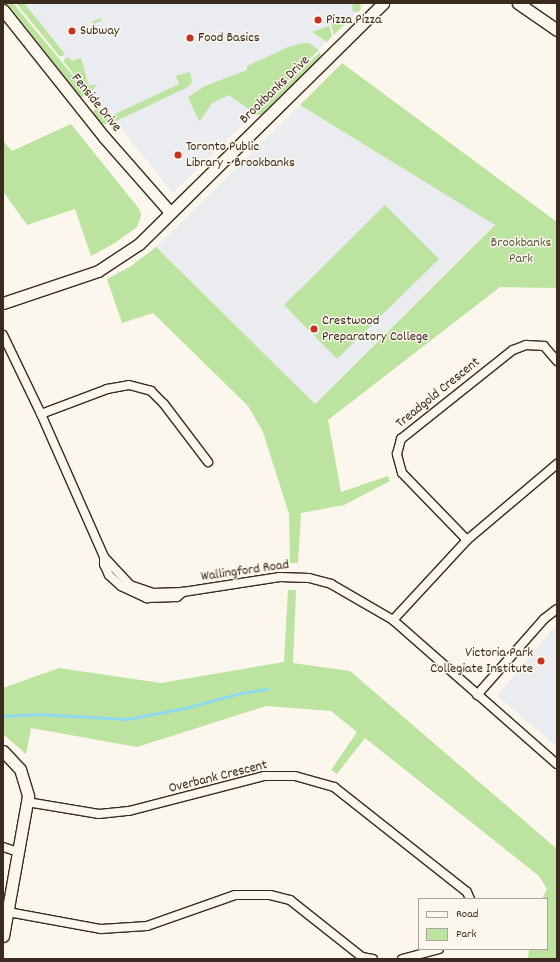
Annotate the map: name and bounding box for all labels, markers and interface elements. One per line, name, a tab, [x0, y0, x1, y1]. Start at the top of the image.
place label: Pizza Pizza	[326, 12, 381, 28]
marker: Pizza Pizza	[313, 15, 323, 25]
place label: Subway	[80, 23, 120, 39]
marker: Subway	[67, 26, 77, 36]
place label: Food Basics	[198, 30, 260, 46]
marker: Food Basics	[185, 33, 195, 43]
street label: Brookbanks Drive	[236, 52, 314, 128]
street label: Fenside Drive	[67, 70, 125, 136]
place label: Toronto Public Library - Brookbanks	[186, 139, 295, 172]
marker: Toronto Public Library - Brookbanks	[173, 150, 183, 160]
park label: Brookbanks Park	[491, 235, 551, 268]
place label: Crestwood Preparatory College	[322, 313, 428, 346]
marker: Crestwood Preparatory College	[309, 324, 319, 334]
street label: Treadgold Crescent	[393, 354, 483, 432]
street label: Wallingford Road	[200, 557, 290, 585]
place label: Victoria Park Collegiate Institute	[430, 645, 533, 678]
marker: Victoria Park Collegiate Institute	[536, 656, 546, 666]
street label: Overbank Crescent	[167, 757, 269, 797]
legend	[418, 898, 548, 950]
text: Road	[456, 906, 478, 923]
text: Park	[456, 926, 476, 943]

